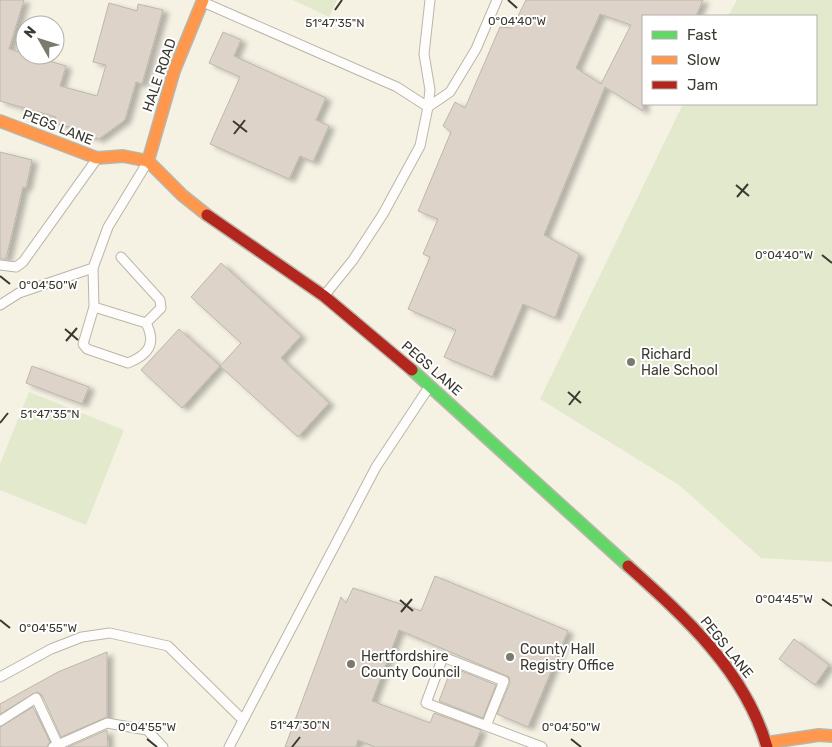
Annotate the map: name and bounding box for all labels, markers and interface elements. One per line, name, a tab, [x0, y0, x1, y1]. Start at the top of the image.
text: 0°04'40"W	[488, 14, 547, 28]
north arrow	[15, 15, 65, 65]
legend	[642, 15, 817, 105]
text: 51°47'35"N	[305, 16, 365, 30]
text: N	[21, 23, 40, 41]
text: Fast	[687, 26, 717, 44]
street label: HALE ROAD	[139, 36, 180, 114]
text: Slow	[687, 51, 720, 69]
text: Jam	[687, 76, 718, 94]
street label: PEGS LANE	[20, 106, 96, 149]
text: 0°04'40"W	[755, 248, 814, 262]
text: 0°04'50"W	[19, 278, 78, 292]
street label: PEGS LANE	[398, 338, 465, 399]
place label: Richard Hale School	[641, 346, 718, 379]
marker: Richard Hale School	[625, 356, 637, 368]
text: 51°47'35"N	[20, 407, 80, 421]
text: 0°04'45"W	[755, 592, 813, 606]
street label: PEGS LANE	[697, 613, 757, 682]
text: 0°04'55"W	[19, 621, 77, 635]
place label: County Hall Registry Office	[520, 641, 615, 674]
place label: Hertfordshire County Council	[361, 648, 460, 681]
marker: County Hall Registry Office	[504, 651, 516, 663]
marker: Hertfordshire County Council	[345, 658, 357, 670]
text: 51°47'30"N	[270, 718, 330, 732]
text: 0°04'55"W	[118, 720, 176, 734]
text: 0°04'50"W	[542, 720, 601, 734]

